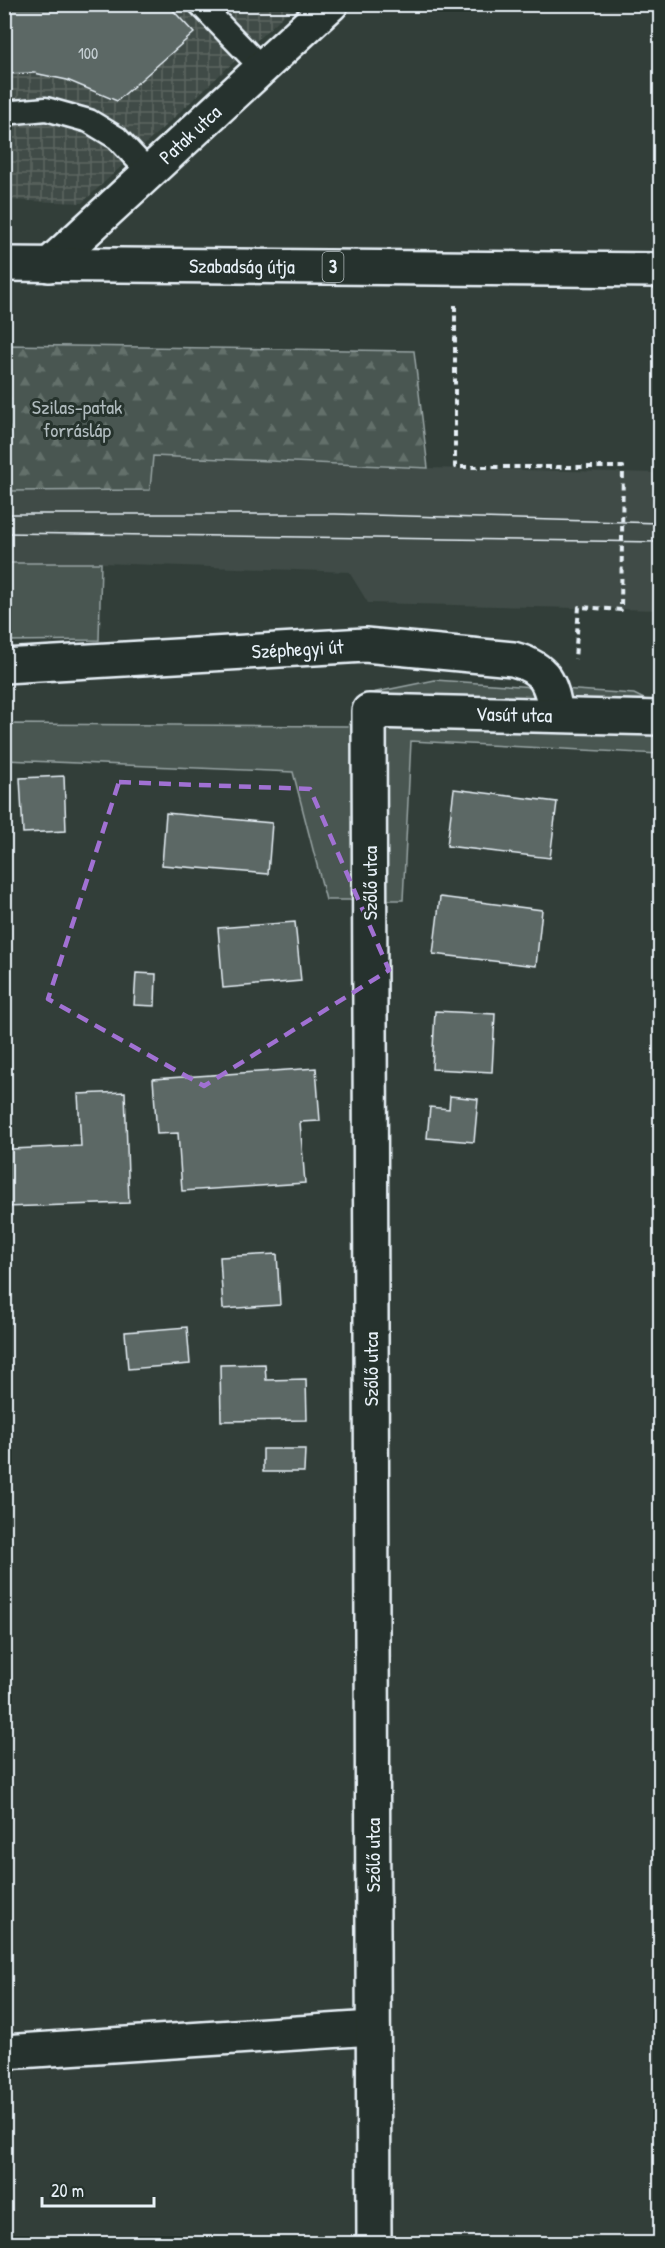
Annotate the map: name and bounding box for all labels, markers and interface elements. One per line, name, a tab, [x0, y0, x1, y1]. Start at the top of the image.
house number: 100	[78, 42, 98, 64]
street label: Patak utca	[153, 99, 227, 170]
street label: Szabadság útja	[189, 252, 295, 280]
road number: 3	[322, 252, 344, 282]
park label: Szilas-patak forrásláp	[32, 393, 122, 443]
street label: Széphegyi út	[251, 632, 345, 665]
street label: Vasút utca	[475, 700, 553, 728]
street label: Szőlő utca	[356, 846, 383, 920]
street label: Szőlő utca	[357, 1332, 384, 1406]
street label: Szőlő utca	[359, 1818, 386, 1892]
scale bar	[42, 2170, 154, 2208]
text: 20 m	[51, 2178, 84, 2203]

